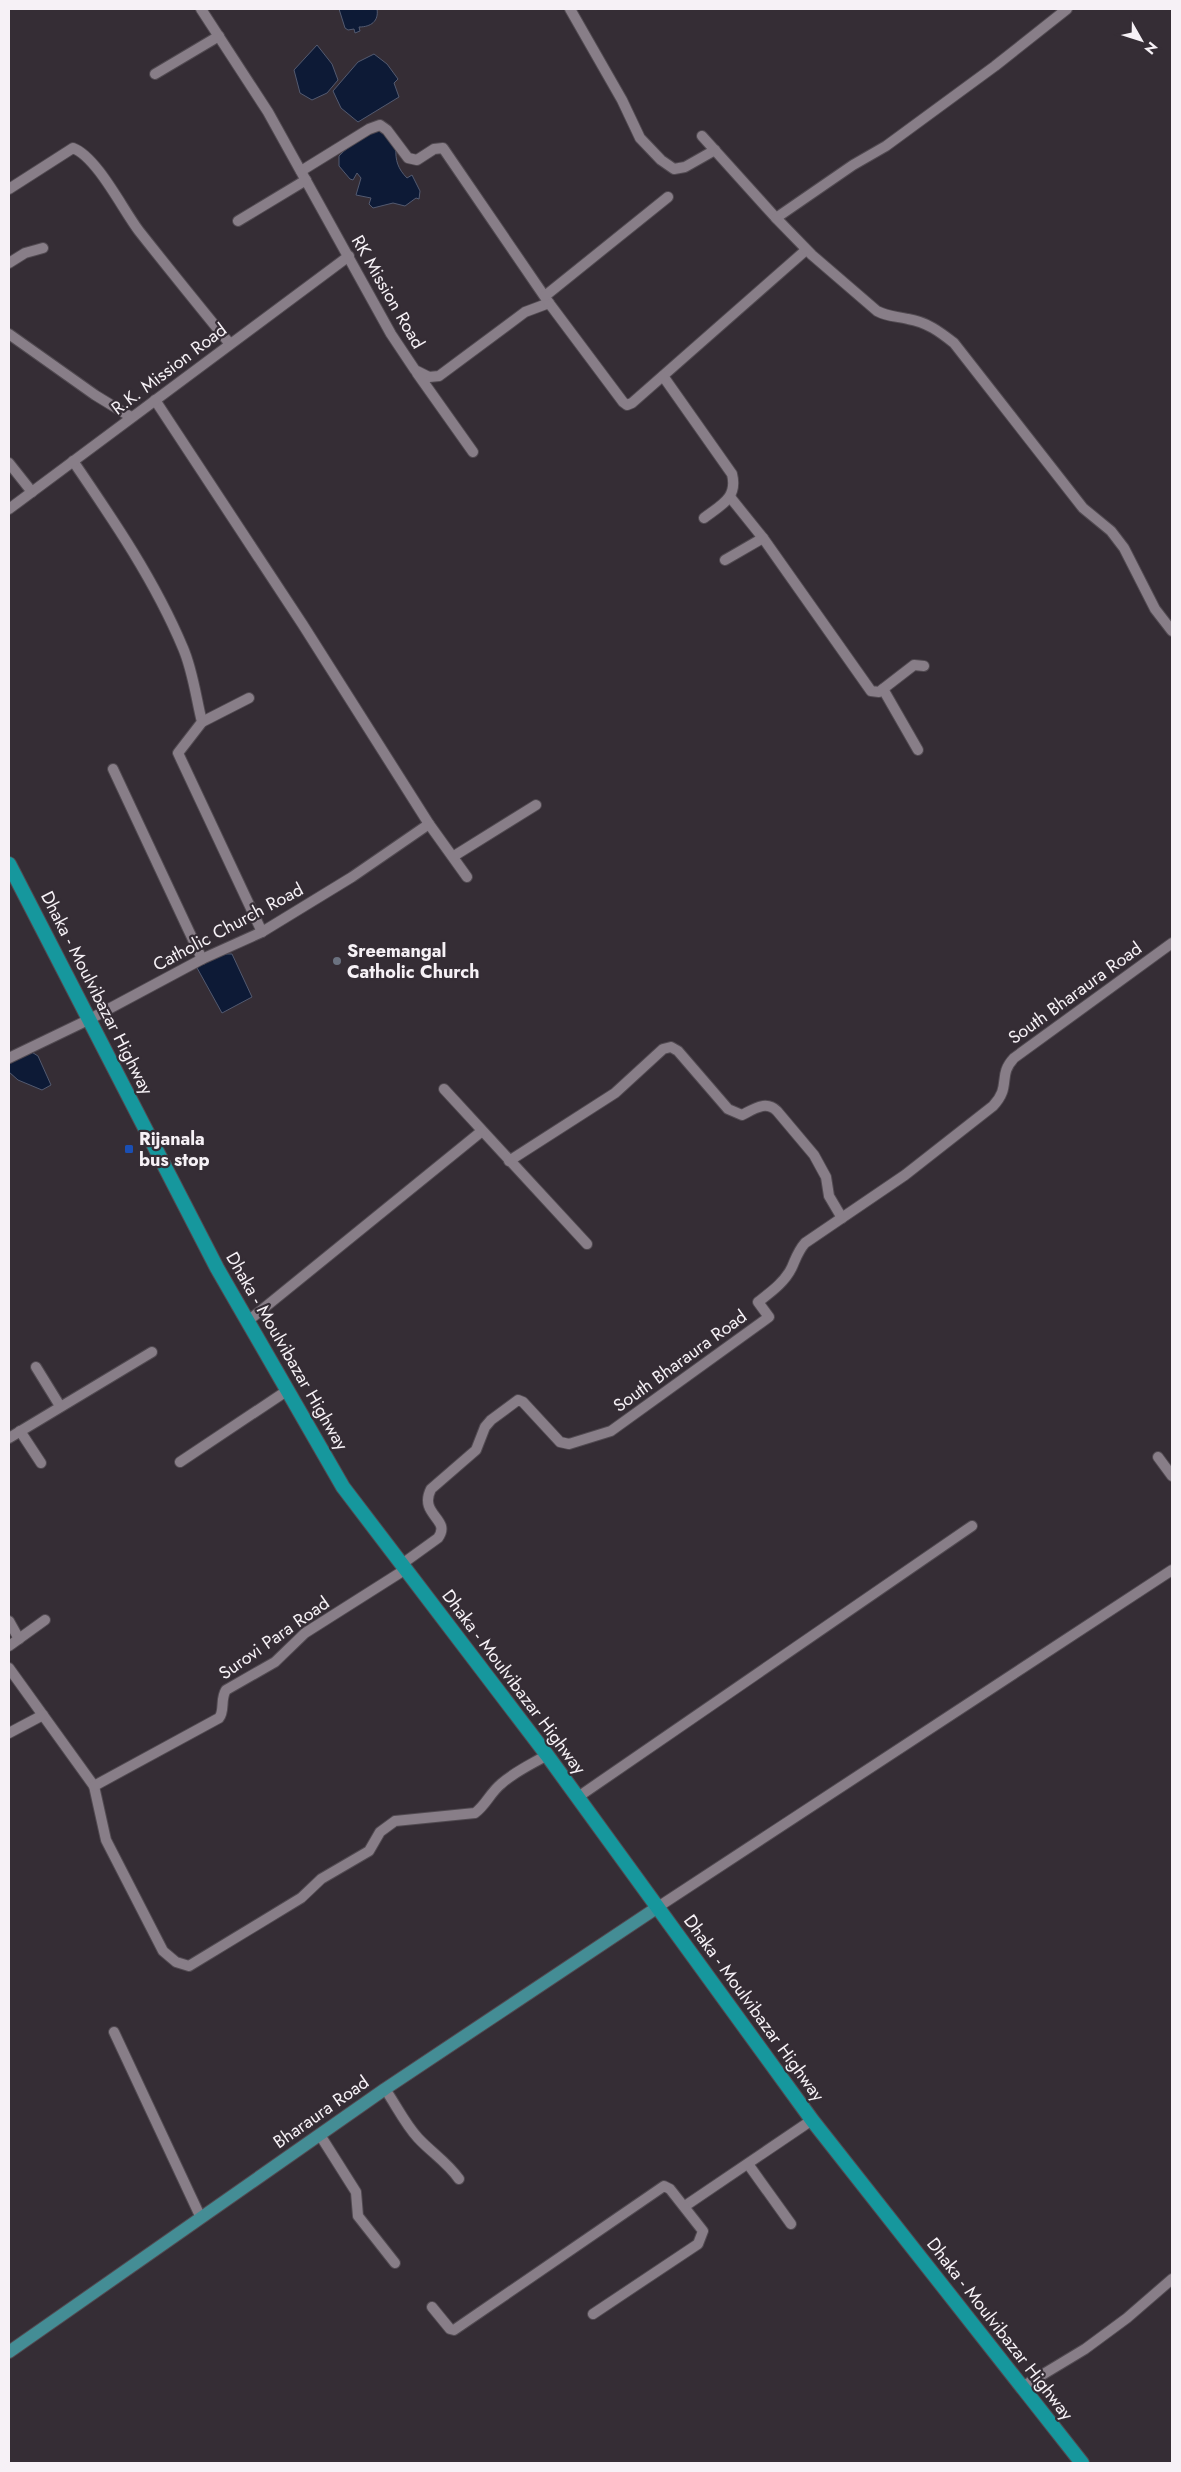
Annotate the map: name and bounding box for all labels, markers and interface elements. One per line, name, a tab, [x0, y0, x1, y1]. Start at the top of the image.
north arrow	[1116, 15, 1166, 65]
text: N	[1140, 38, 1162, 59]
street label: RK Mission Road	[345, 230, 431, 354]
street label: R.K. Mission Road	[106, 317, 232, 421]
street label: Catholic Church Road	[148, 876, 308, 978]
street label: Dhaka - Moulvibazar Highway	[34, 887, 160, 1099]
street label: South Bharaura Road	[1003, 936, 1147, 1050]
place label: Sreemangal Catholic Church	[347, 938, 480, 985]
marker: Sreemangal Catholic Church	[331, 955, 343, 967]
place label: Rijanala bus stop	[139, 1126, 210, 1173]
marker: Rijanala bus stop	[123, 1143, 135, 1155]
street label: Dhaka - Moulvibazar Highway	[219, 1247, 355, 1455]
street label: South Bharaura Road	[608, 1304, 752, 1418]
street label: Dhaka - Moulvibazar Highway	[436, 1584, 592, 1780]
street label: Surovi Para Road	[213, 1590, 335, 1686]
street label: Dhaka - Moulvibazar Highway	[677, 1909, 831, 2107]
street label: Bharaura Road	[268, 2069, 374, 2155]
street label: Dhaka - Moulvibazar Highway	[920, 2232, 1080, 2426]

